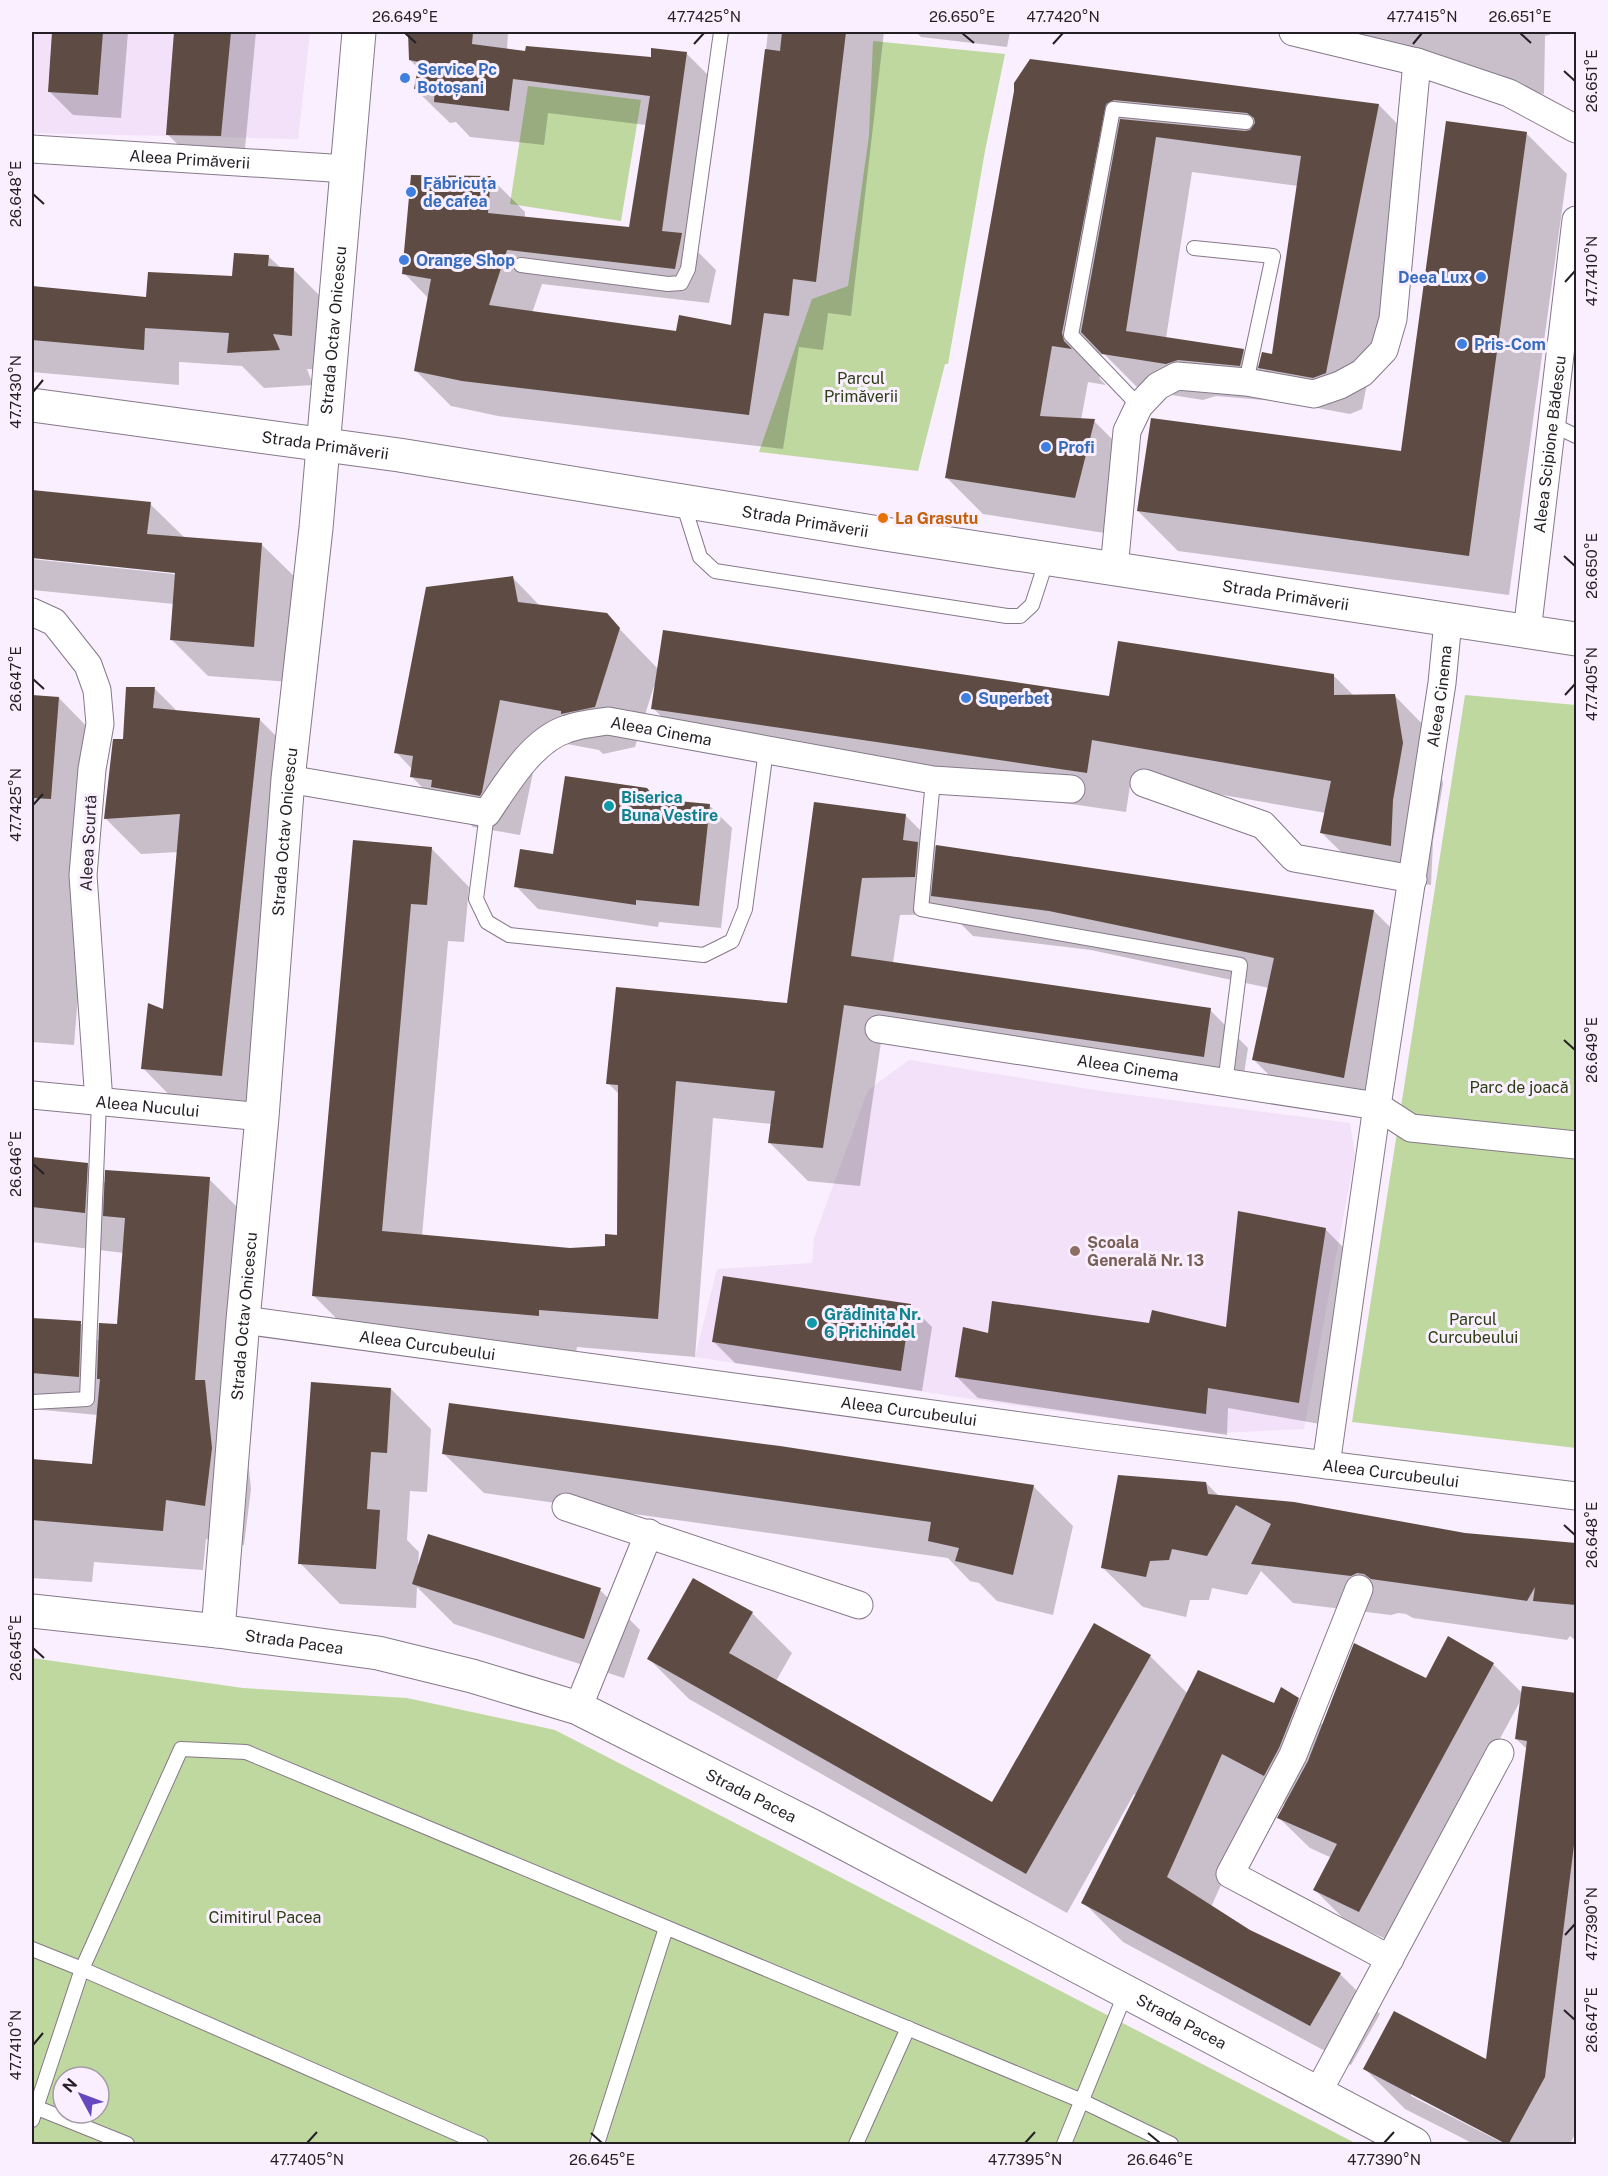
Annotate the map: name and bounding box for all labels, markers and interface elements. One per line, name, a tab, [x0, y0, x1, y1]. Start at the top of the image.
text: 26.649°E	[372, 8, 438, 25]
text: 47.7425°N	[667, 8, 741, 25]
text: 26.650°E	[929, 8, 995, 25]
text: 47.7420°N	[1026, 8, 1100, 25]
text: 47.7415°N	[1386, 8, 1458, 25]
text: 26.651°E	[1489, 8, 1551, 25]
text: 26.651°E	[1583, 50, 1600, 112]
place label: Service Pc Botoșani	[417, 60, 497, 97]
marker: Service Pc Botoșani	[398, 71, 412, 85]
street label: Aleea Primăverii	[129, 146, 251, 173]
text: 26.648°E	[7, 161, 24, 227]
place label: Făbricuța de cafea	[423, 174, 496, 211]
marker: Făbricuța de cafea	[404, 185, 418, 199]
text: 47.7410°N	[1583, 236, 1600, 306]
street label: Strada Octav Onicescu	[317, 245, 350, 415]
place label: Orange Shop	[416, 251, 515, 270]
marker: Orange Shop	[397, 253, 411, 267]
place label: Deea Lux	[1398, 268, 1470, 287]
marker: Deea Lux	[1474, 270, 1488, 284]
place label: Pris-Com	[1474, 335, 1546, 354]
marker: Pris-Com	[1455, 337, 1469, 351]
street label: Aleea Scipione Bădescu	[1530, 354, 1570, 534]
text: 47.7430°N	[7, 355, 24, 429]
park label: Parcul Primăverii	[824, 369, 898, 406]
street label: Strada Primăverii	[261, 427, 390, 464]
place label: Profi	[1058, 438, 1095, 457]
marker: Profi	[1039, 440, 1053, 454]
street label: Strada Primăverii	[740, 502, 870, 541]
place label: La Grasutu	[895, 509, 978, 528]
marker: La Grasutu	[876, 511, 890, 525]
text: 26.650°E	[1583, 533, 1600, 599]
street label: Strada Primăverii	[1221, 576, 1350, 614]
street label: Aleea Cinema	[1423, 645, 1456, 749]
text: 26.647°E	[7, 646, 24, 712]
text: 47.7405°N	[1583, 647, 1600, 721]
place label: Superbet	[978, 689, 1050, 708]
marker: Superbet	[959, 691, 973, 705]
street label: Aleea Cinema	[609, 713, 713, 750]
street label: Strada Octav Onicescu	[268, 747, 301, 917]
text: 47.7425°N	[7, 768, 24, 842]
place label: Biserica Buna Vestire	[621, 788, 718, 825]
street label: Aleea Scurtă	[76, 794, 101, 892]
marker: Biserica Buna Vestire	[602, 799, 616, 813]
text: 26.649°E	[1583, 1017, 1600, 1083]
street label: Aleea Cinema	[1076, 1051, 1180, 1085]
park label: Parc de joacă	[1469, 1078, 1569, 1097]
street label: Aleea Nucului	[95, 1092, 200, 1121]
text: 26.646°E	[7, 1131, 24, 1197]
street label: Strada Octav Onicescu	[228, 1231, 261, 1401]
place label: Școala Generală Nr. 13	[1087, 1233, 1204, 1270]
marker: Școala Generală Nr. 13	[1068, 1244, 1082, 1258]
place label: Grădinița Nr. 6 Prichindel	[824, 1305, 921, 1342]
park label: Parcul Curcubeului	[1428, 1310, 1518, 1347]
marker: Grădinița Nr. 6 Prichindel	[805, 1316, 819, 1330]
street label: Aleea Curcubeului	[358, 1327, 497, 1364]
street label: Aleea Curcubeului	[839, 1393, 978, 1430]
street label: Aleea Curcubeului	[1322, 1456, 1460, 1491]
text: 26.648°E	[1583, 1502, 1600, 1568]
text: 26.645°E	[7, 1615, 24, 1681]
street label: Strada Pacea	[244, 1626, 345, 1658]
street label: Strada Pacea	[702, 1765, 799, 1827]
text: 47.7390°N	[1583, 1887, 1600, 1961]
park label: Cimitirul Pacea	[209, 1908, 321, 1927]
text: 26.647°E	[1583, 1987, 1600, 2053]
street label: Strada Pacea	[1133, 1990, 1230, 2053]
text: 47.7410°N	[7, 2010, 24, 2080]
north arrow	[51, 2065, 111, 2125]
text: N	[59, 2075, 81, 2096]
text: 47.7405°N	[270, 2151, 344, 2168]
text: 26.645°E	[569, 2151, 635, 2168]
text: 47.7395°N	[988, 2151, 1062, 2168]
text: 26.646°E	[1127, 2151, 1193, 2168]
text: 47.7390°N	[1347, 2151, 1421, 2168]

